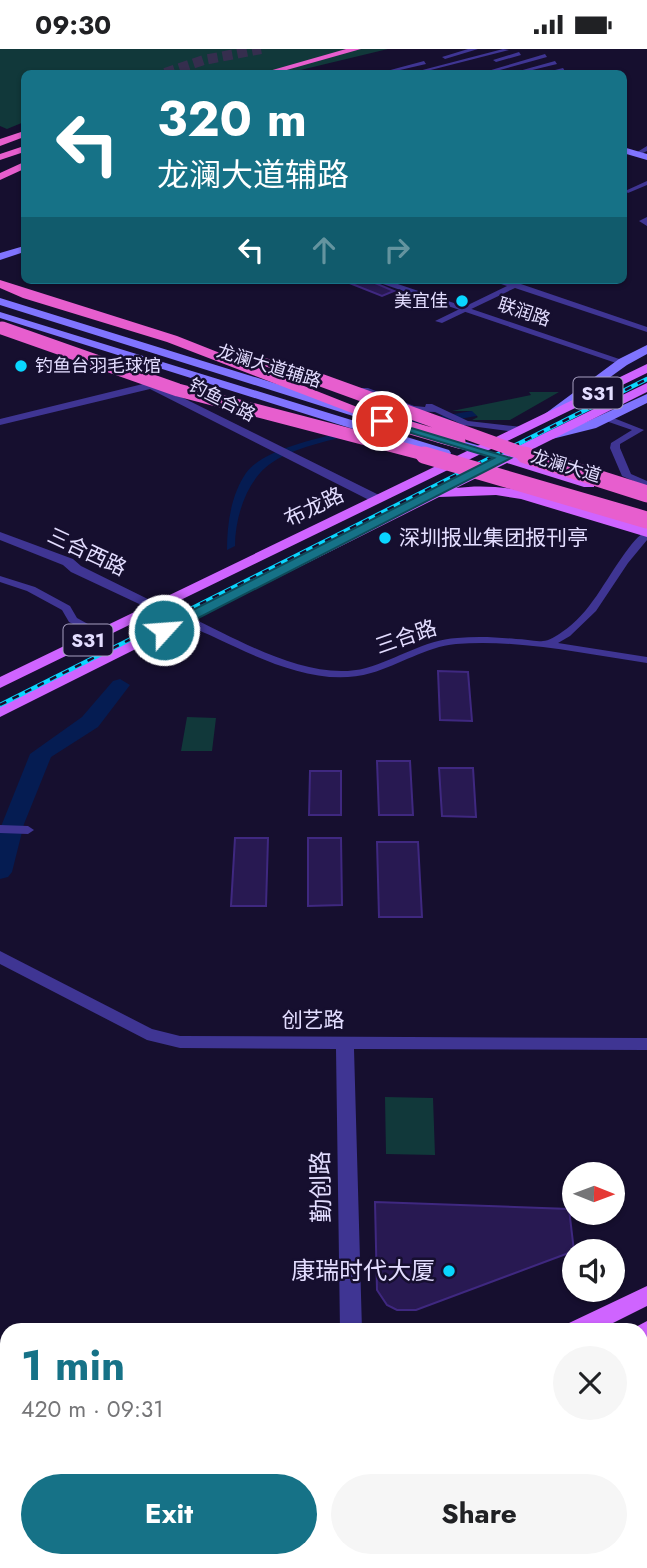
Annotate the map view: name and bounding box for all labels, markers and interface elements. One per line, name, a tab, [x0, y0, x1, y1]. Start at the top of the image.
text: 09:30	[35, 6, 111, 44]
text: 320 m	[157, 84, 307, 154]
icon: left	[42, 98, 133, 189]
text: 龙澜大道辅路	[157, 152, 349, 198]
icon: left	[232, 231, 270, 269]
icon: ahead	[305, 231, 343, 269]
icon: right	[378, 231, 416, 269]
place label: 美宜佳	[394, 288, 448, 314]
street label: 联润路	[494, 291, 554, 333]
marker: 美宜佳	[454, 293, 470, 309]
street label: 龙澜大道辅路	[214, 338, 324, 394]
place label: 钓鱼台羽毛球馆	[35, 353, 161, 379]
marker: 钓鱼台羽毛球馆	[13, 358, 29, 374]
street label: 钓鱼合路	[184, 372, 260, 428]
road number: S31	[574, 377, 622, 409]
pin	[352, 391, 412, 451]
icon: arrive	[363, 402, 401, 440]
street label: 龙澜大道	[528, 443, 604, 489]
street label: 布龙路	[279, 480, 349, 534]
street label: 三合西路	[43, 521, 131, 583]
place label: 深圳报业集团报刊亭	[399, 523, 588, 553]
marker: 深圳报业集团报刊亭	[377, 530, 393, 546]
position arrow	[127, 593, 201, 667]
street label: 三合路	[371, 613, 441, 661]
road number: S31	[64, 625, 112, 655]
street label: 创艺路	[282, 1005, 345, 1035]
street label: 勤创路	[302, 1151, 339, 1223]
north arrow	[562, 1162, 625, 1225]
map controls	[562, 1162, 625, 1302]
button: sound	[562, 1239, 625, 1302]
place label: 康瑞时代大厦	[291, 1253, 435, 1288]
marker: 康瑞时代大厦	[441, 1263, 457, 1279]
text: 1 min	[21, 1335, 125, 1396]
button: close	[553, 1346, 627, 1420]
text: 420 m · 09:31	[21, 1392, 164, 1426]
button: Exit	[21, 1474, 317, 1554]
button: Share	[331, 1474, 627, 1554]

